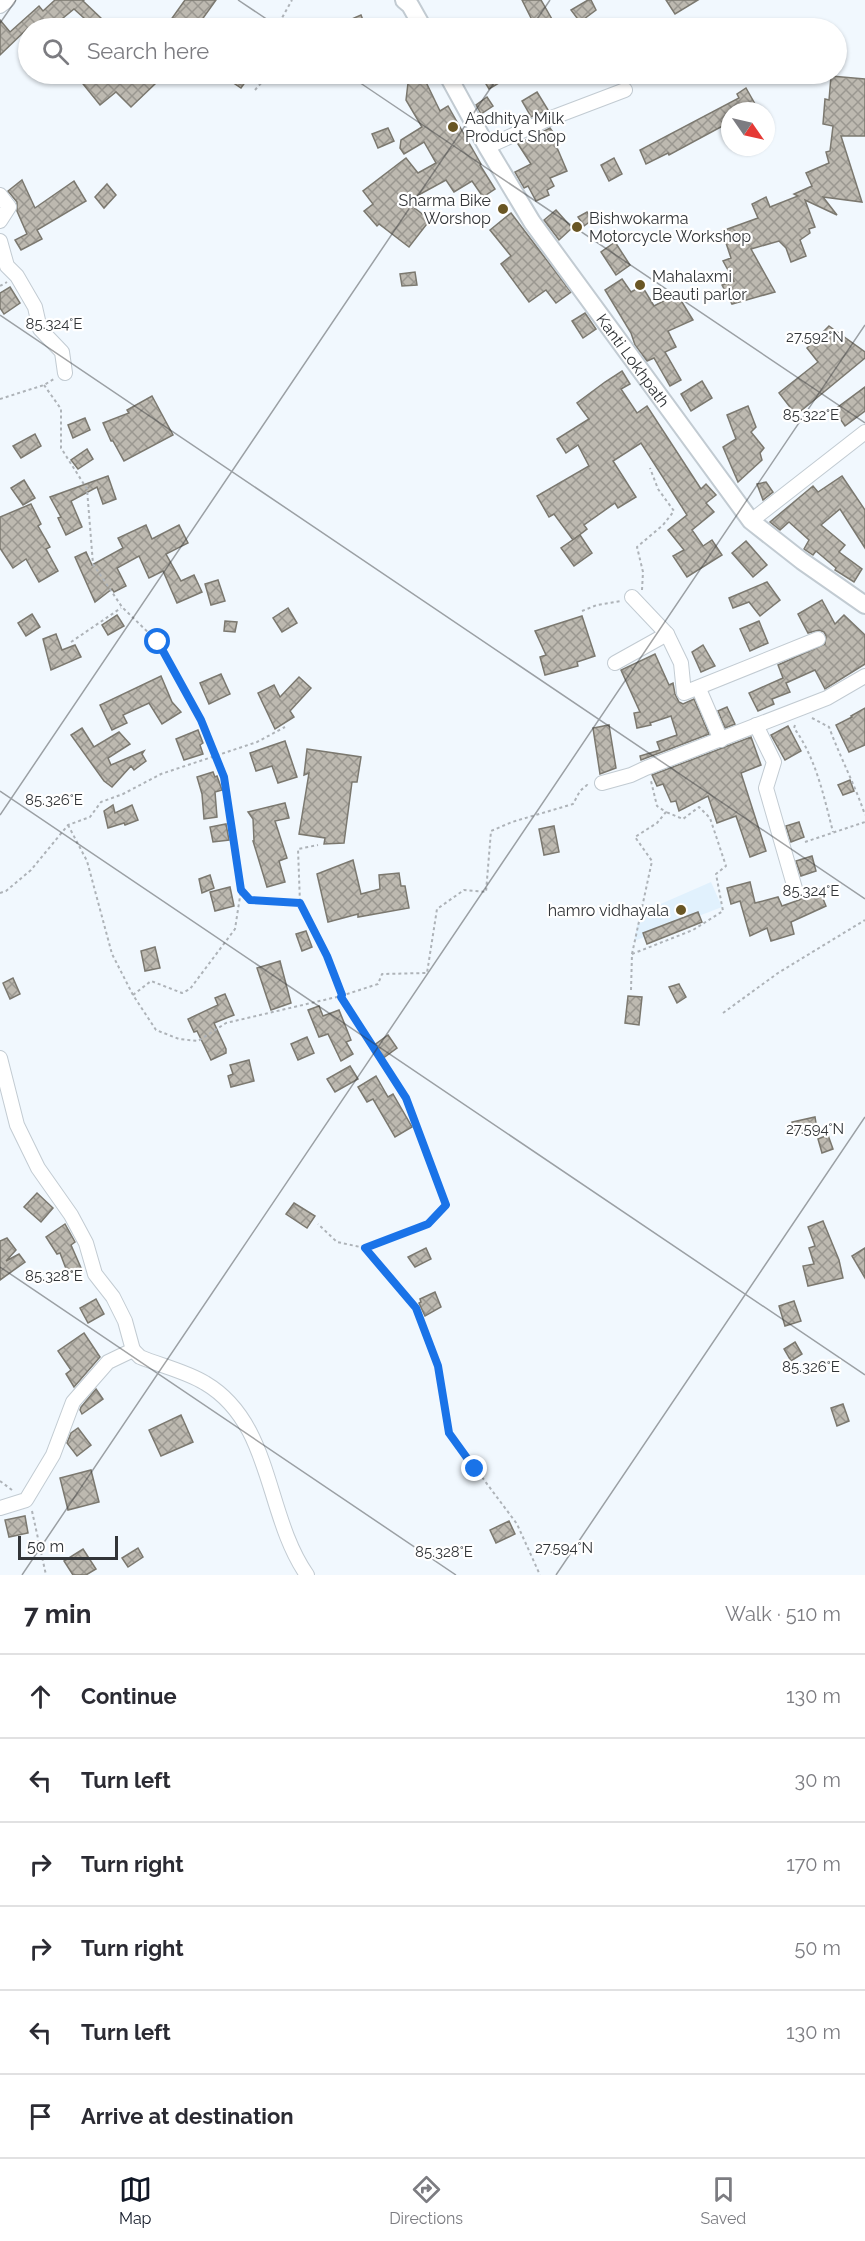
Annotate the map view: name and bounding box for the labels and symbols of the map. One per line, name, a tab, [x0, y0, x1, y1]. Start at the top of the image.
north arrow	[721, 102, 775, 156]
place label: Aadhitya Milk Product Shop	[465, 109, 566, 146]
marker: Aadhitya Milk Product Shop	[446, 120, 460, 134]
place label: Sharma Bike Worshop	[399, 191, 491, 228]
marker: Sharma Bike Worshop	[496, 202, 510, 216]
place label: Bishwokarma Motorcycle Workshop	[589, 209, 751, 246]
marker: Bishwokarma Motorcycle Workshop	[570, 220, 584, 234]
place label: Mahalaxmi Beauti parlor	[652, 267, 747, 304]
marker: Mahalaxmi Beauti parlor	[633, 278, 647, 292]
street label: Kanti Lokhpath	[593, 310, 674, 411]
text: 85.324°E	[26, 315, 82, 333]
text: 27.592°N	[786, 328, 844, 346]
text: 85.322°E	[783, 406, 839, 424]
route start	[144, 628, 170, 654]
text: 85.326°E	[25, 791, 83, 809]
text: 85.324°E	[783, 882, 839, 900]
place label: hamro vidhayala	[548, 901, 669, 920]
marker: hamro vidhayala	[674, 903, 688, 917]
text: 27.594°N	[786, 1120, 844, 1138]
text: 85.328°E	[25, 1267, 83, 1285]
text: 85.326°E	[782, 1358, 840, 1376]
route end	[461, 1455, 487, 1481]
scale bar	[18, 1533, 118, 1560]
text: 27.594°N	[535, 1539, 593, 1557]
text: 85.328°E	[415, 1543, 473, 1561]

